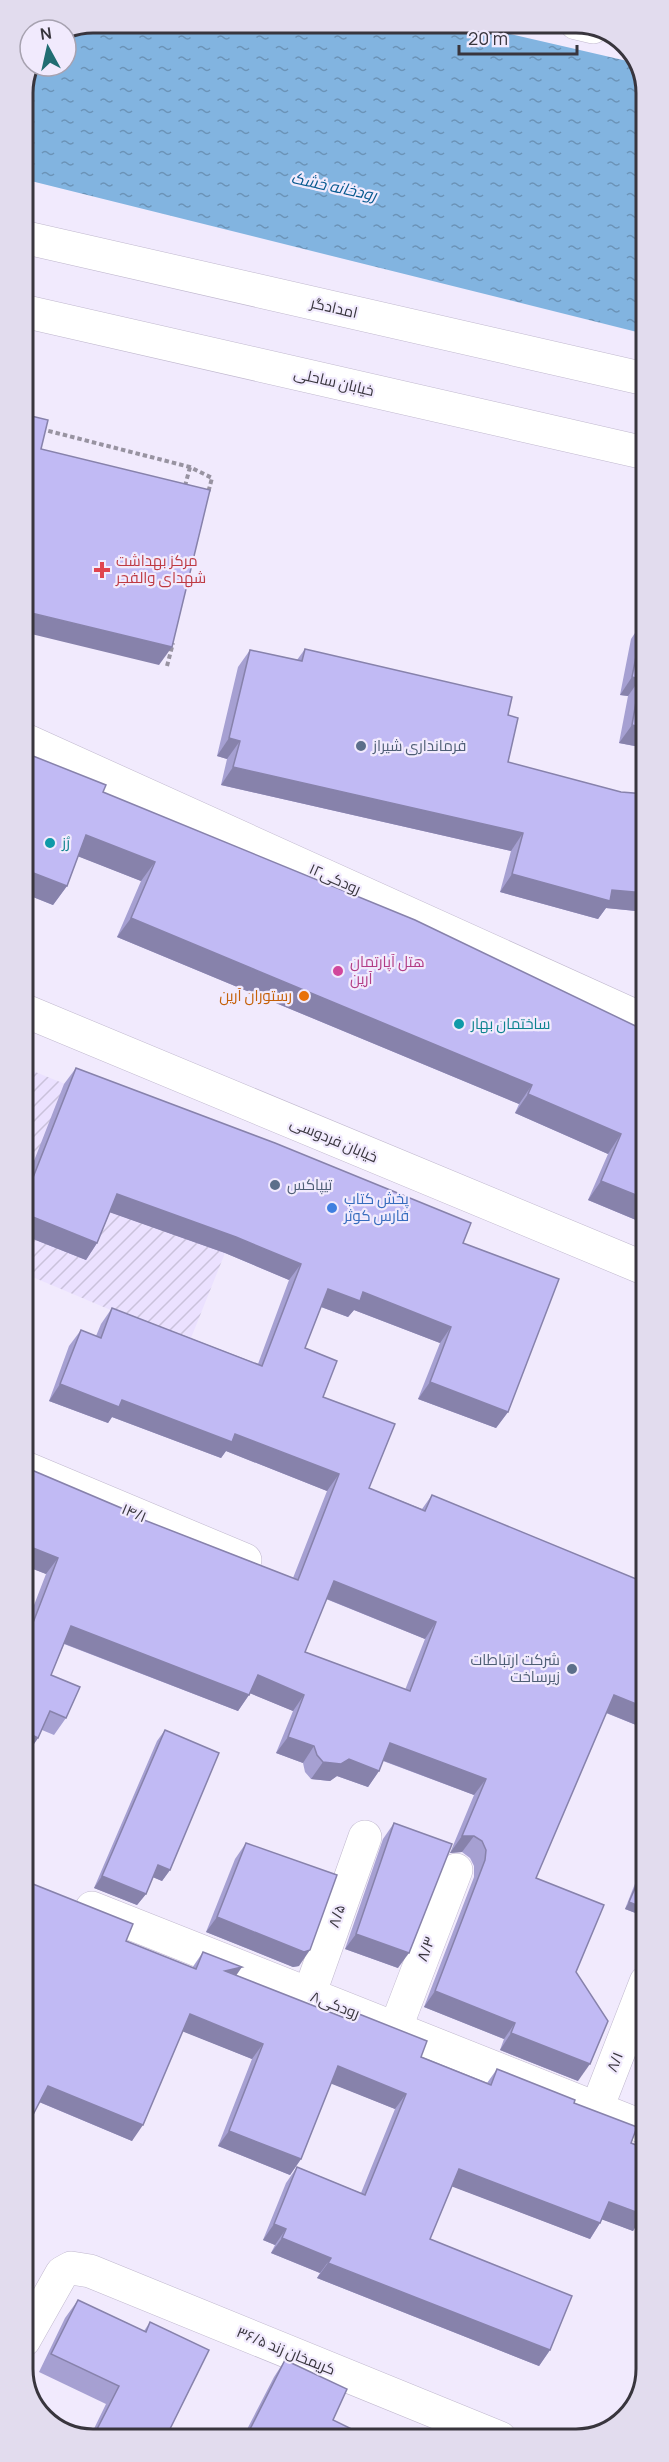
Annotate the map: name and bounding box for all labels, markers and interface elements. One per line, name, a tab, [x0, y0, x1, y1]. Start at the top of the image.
north arrow	[18, 18, 78, 78]
scale bar	[459, 18, 578, 56]
text: N	[39, 21, 53, 45]
text: 20 m	[468, 26, 508, 50]
water label: رودخانه خشک	[289, 166, 380, 206]
street label: امدادگر	[308, 292, 360, 323]
street label: خیابان ساحلی	[292, 362, 376, 401]
place label: مرکز بهداشت شهدای والفجر	[115, 550, 206, 588]
marker: مرکز بهداشت شهدای والفجر	[93, 561, 111, 579]
place label: فرمانداری شیراز	[372, 735, 466, 756]
marker: فرمانداری شیراز	[354, 739, 368, 753]
place label: رُز	[61, 832, 70, 853]
marker: رُز	[43, 836, 57, 850]
street label: رودکی۱۲	[306, 858, 364, 899]
place label: هتل آپارتمان آرین	[350, 951, 425, 989]
marker: هتل آپارتمان آرین	[331, 964, 345, 978]
place label: رستوران آرین	[219, 985, 292, 1006]
marker: رستوران آرین	[297, 989, 311, 1003]
place label: ساختمان بهار	[470, 1013, 550, 1034]
marker: ساختمان بهار	[452, 1017, 466, 1031]
street label: خیابان فردوسی	[287, 1112, 381, 1167]
place label: تیپاکس	[287, 1174, 332, 1195]
marker: تیپاکس	[268, 1178, 282, 1192]
place label: پخش کتاب فارس کوثر	[343, 1188, 409, 1226]
marker: پخش کتاب فارس کوثر	[325, 1201, 339, 1215]
street label: ۱۴/۱	[119, 1498, 150, 1527]
place label: شرکت ارتباطات زیرساخت	[470, 1649, 560, 1687]
marker: شرکت ارتباطات زیرساخت	[565, 1662, 579, 1676]
street label: ۸/۵	[323, 1901, 350, 1930]
street label: ۸/۳	[411, 1933, 440, 1964]
street label: رودکی۸	[307, 1986, 363, 2024]
street label: ۸/۱	[601, 2049, 628, 2075]
street label: کریمخان زند ۳۶/۵	[234, 2321, 339, 2380]

